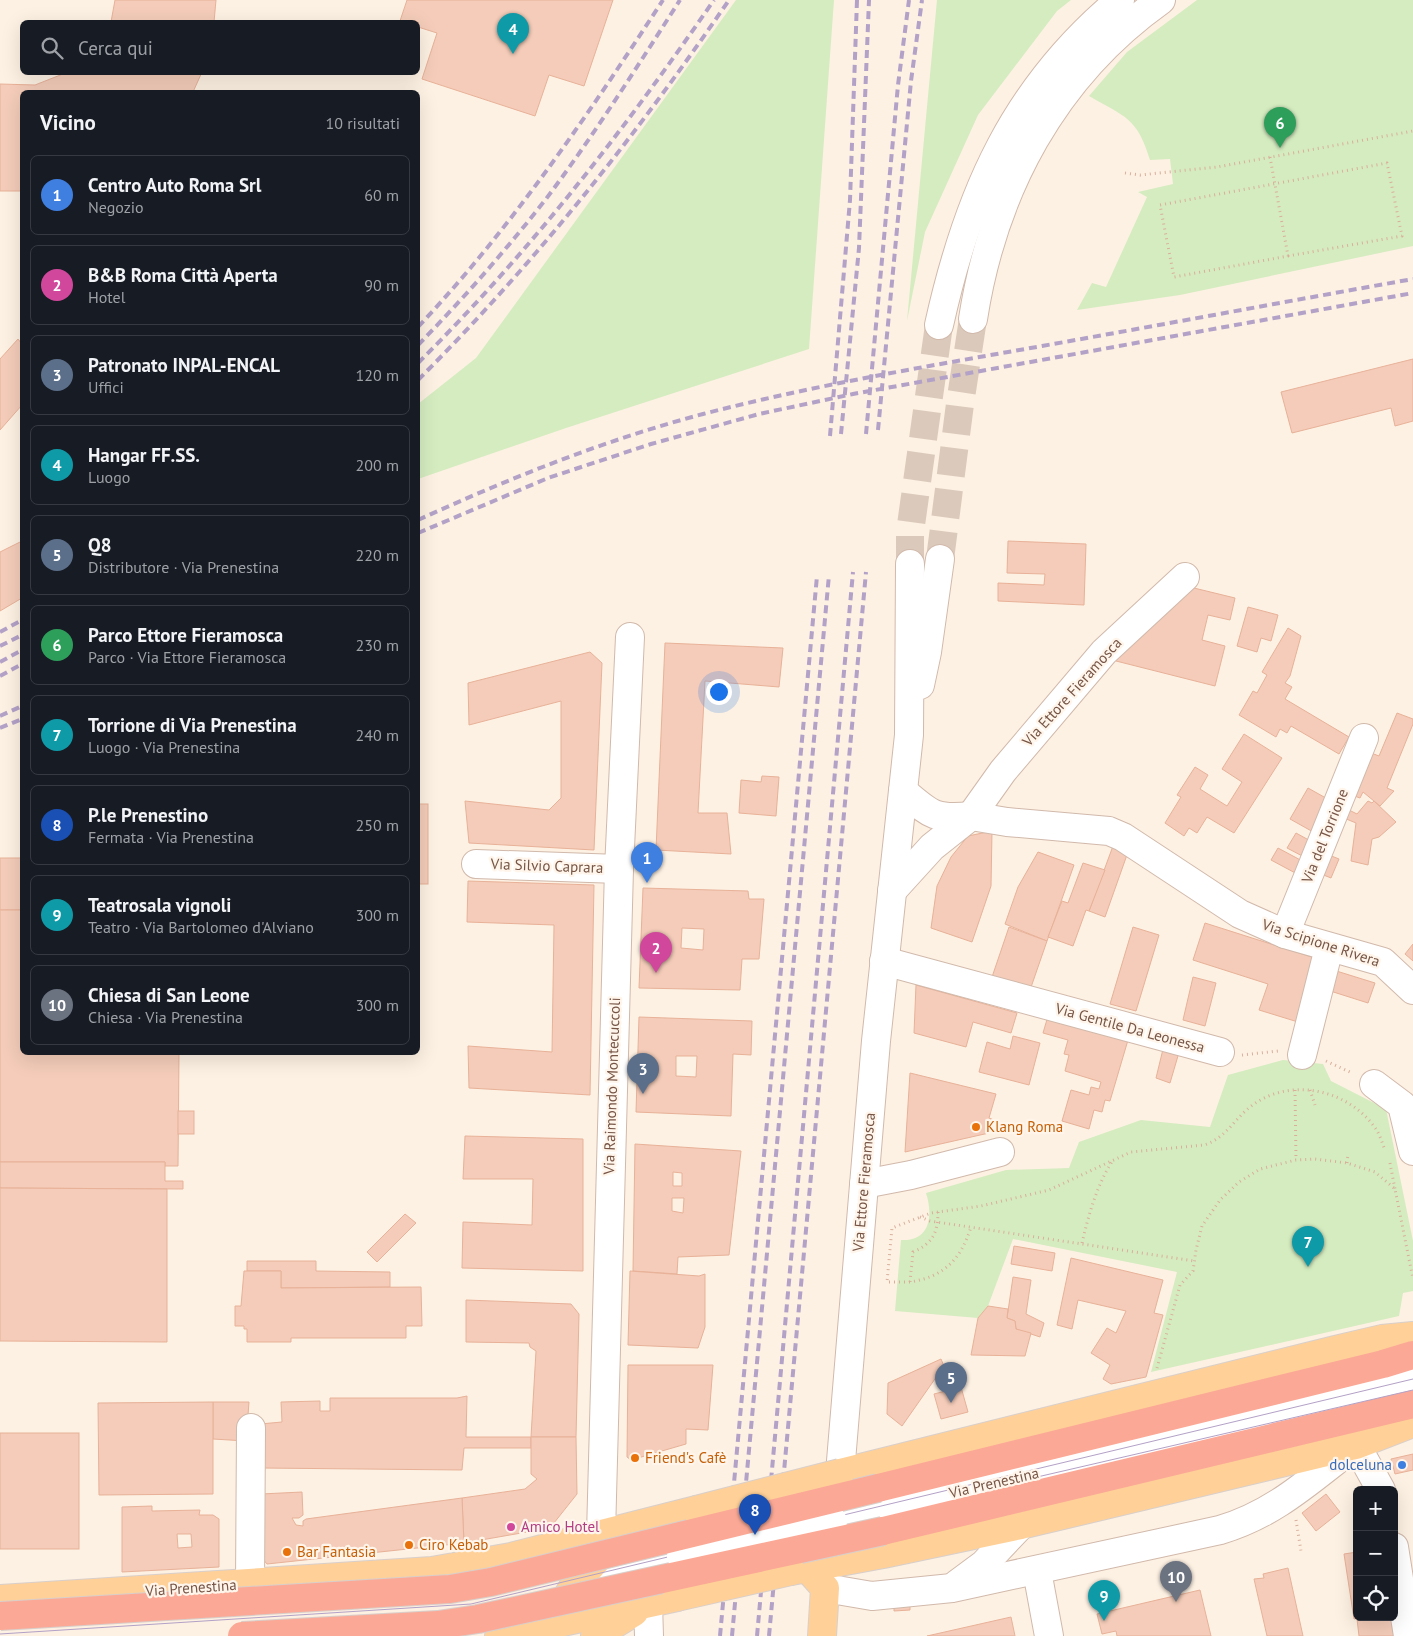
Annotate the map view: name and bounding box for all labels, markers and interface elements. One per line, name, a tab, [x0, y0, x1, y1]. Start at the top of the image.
pin: 4	[497, 13, 529, 54]
search box	[20, 20, 420, 75]
icon: search	[38, 34, 66, 62]
text: Cerca qui	[78, 36, 153, 60]
pin: 6	[1264, 107, 1296, 148]
text: Vicino	[40, 109, 96, 136]
text: 10 risultati	[325, 113, 400, 133]
text: Centro Auto Roma Srl	[88, 173, 261, 197]
text: 1	[52, 185, 62, 205]
text: 60 m	[364, 185, 399, 205]
text: Negozio	[88, 197, 144, 217]
text: B&B Roma Città Aperta	[88, 263, 278, 287]
text: 2	[52, 275, 62, 295]
text: 90 m	[364, 275, 399, 295]
text: Hotel	[88, 287, 125, 307]
text: Patronato INPAL-ENCAL	[88, 353, 280, 377]
text: 3	[52, 365, 62, 385]
text: 120 m	[356, 365, 399, 385]
text: Uffici	[88, 377, 124, 397]
text: Hangar FF.SS.	[88, 443, 200, 467]
text: 4	[52, 455, 62, 475]
text: 200 m	[356, 455, 399, 475]
text: Luogo	[88, 467, 130, 487]
text: Q8	[88, 533, 112, 557]
text: 5	[52, 545, 62, 565]
text: 220 m	[356, 545, 399, 565]
text: Distributore · Via Prenestina	[88, 557, 279, 577]
text: Parco Ettore Fieramosca	[88, 623, 283, 647]
street label: Via Ettore Fieramosca	[1017, 633, 1125, 751]
text: 6	[52, 635, 62, 655]
text: 230 m	[356, 635, 399, 655]
text: Parco · Via Ettore Fieramosca	[88, 647, 286, 667]
your location	[706, 679, 732, 705]
text: Torrione di Via Prenestina	[88, 713, 297, 737]
text: 7	[52, 725, 62, 745]
text: 240 m	[356, 725, 399, 745]
text: Luogo · Via Prenestina	[88, 737, 240, 757]
street label: Via del Torrione	[1297, 786, 1352, 887]
text: P.le Prenestino	[88, 803, 208, 827]
text: 8	[52, 815, 62, 835]
text: 250 m	[356, 815, 399, 835]
text: Fermata · Via Prenestina	[88, 827, 254, 847]
pin: 1	[631, 842, 663, 883]
street label: Via Silvio Caprara	[489, 854, 604, 877]
text: Teatrosala vignoli	[88, 893, 231, 917]
text: 9	[52, 905, 62, 925]
text: 300 m	[356, 905, 399, 925]
street label: Via Scipione Rivera	[1259, 914, 1383, 971]
text: Teatro · Via Bartolomeo d'Alviano	[88, 917, 314, 937]
pin: 2	[640, 932, 672, 973]
text: Chiesa di San Leone	[88, 983, 250, 1007]
text: 10	[48, 995, 66, 1015]
text: 300 m	[356, 995, 399, 1015]
street label: Via Raimondo Montecuccoli	[599, 997, 624, 1176]
street label: Via Gentile Da Leonessa	[1053, 998, 1207, 1057]
text: Chiesa · Via Prenestina	[88, 1007, 243, 1027]
pin: 3	[627, 1053, 659, 1094]
street label: Via Ettore Fieramosca	[848, 1112, 879, 1253]
place label: Klang Roma	[986, 1117, 1063, 1136]
marker: Klang Roma	[970, 1121, 982, 1133]
pin: 7	[1292, 1226, 1324, 1267]
pin: 5	[935, 1362, 967, 1403]
place label: Friend's Cafè	[645, 1448, 726, 1467]
marker: Friend's Cafè	[629, 1452, 641, 1464]
place label: dolceluna	[1329, 1455, 1392, 1474]
marker: dolceluna	[1396, 1459, 1408, 1471]
street label: Via Prenestina	[946, 1463, 1041, 1502]
map controls	[1353, 1486, 1398, 1621]
button: +	[1353, 1486, 1398, 1531]
pin: 8	[739, 1494, 771, 1535]
place label: Amico Hotel	[521, 1517, 600, 1536]
marker: Amico Hotel	[505, 1521, 517, 1533]
button: −	[1353, 1531, 1398, 1576]
place label: Ciro Kebab	[419, 1535, 488, 1554]
marker: Ciro Kebab	[403, 1539, 415, 1551]
place label: Bar Fantasia	[297, 1542, 376, 1561]
marker: Bar Fantasia	[281, 1546, 293, 1558]
pin: 10	[1160, 1561, 1192, 1602]
street label: Via Prenestina	[144, 1575, 237, 1600]
button: locate	[1353, 1576, 1398, 1621]
pin: 9	[1088, 1580, 1120, 1621]

